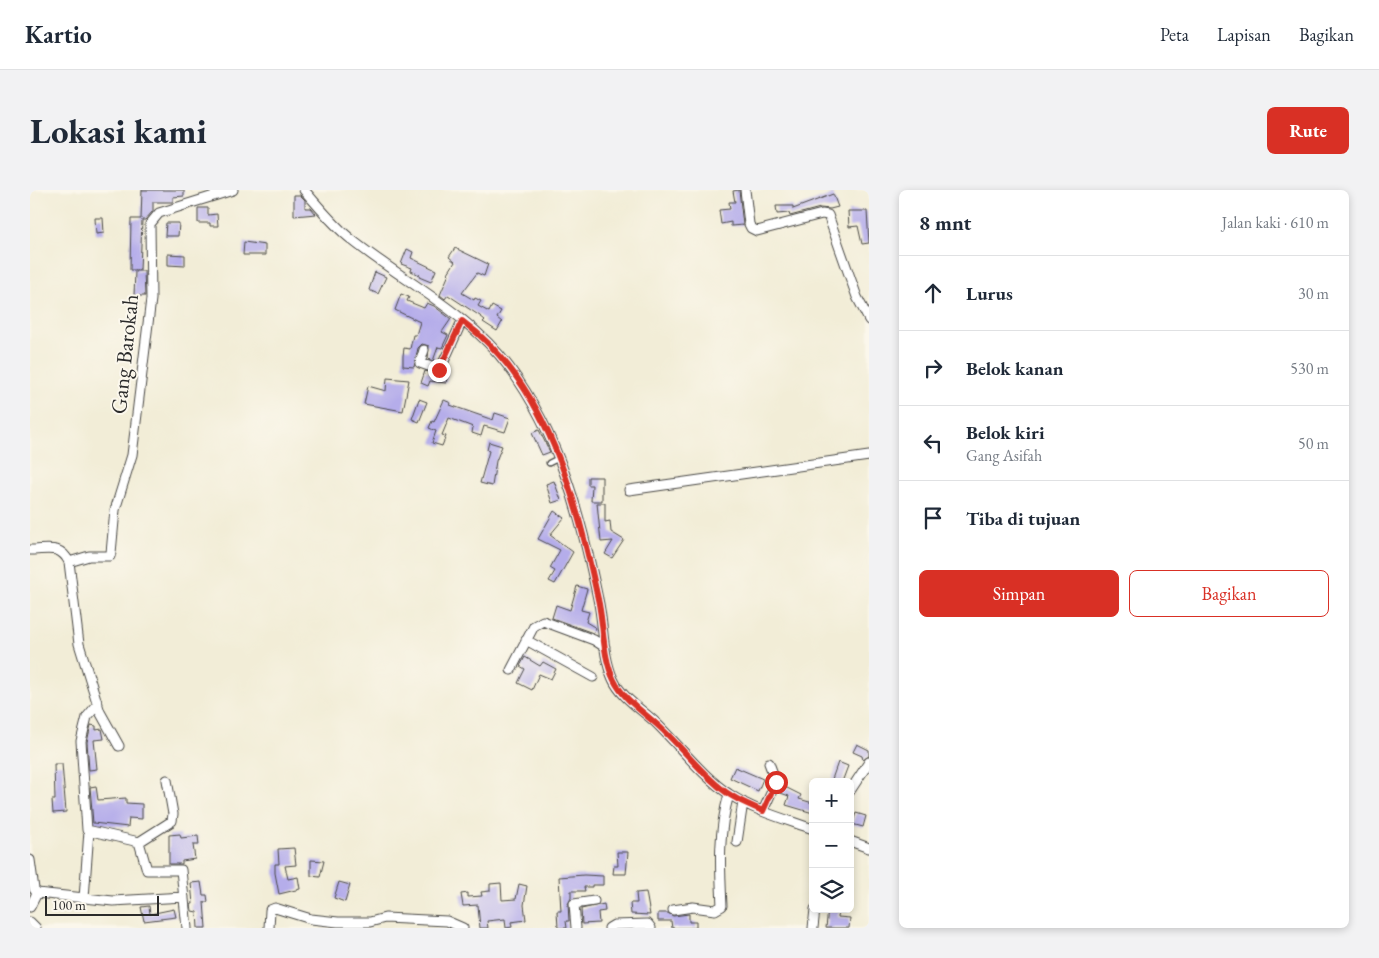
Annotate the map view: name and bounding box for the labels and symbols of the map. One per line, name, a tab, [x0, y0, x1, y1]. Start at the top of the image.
street label: Gang Barokah	[104, 293, 145, 415]
route end	[428, 359, 451, 382]
route start	[765, 771, 788, 794]
scale bar	[45, 893, 159, 916]

